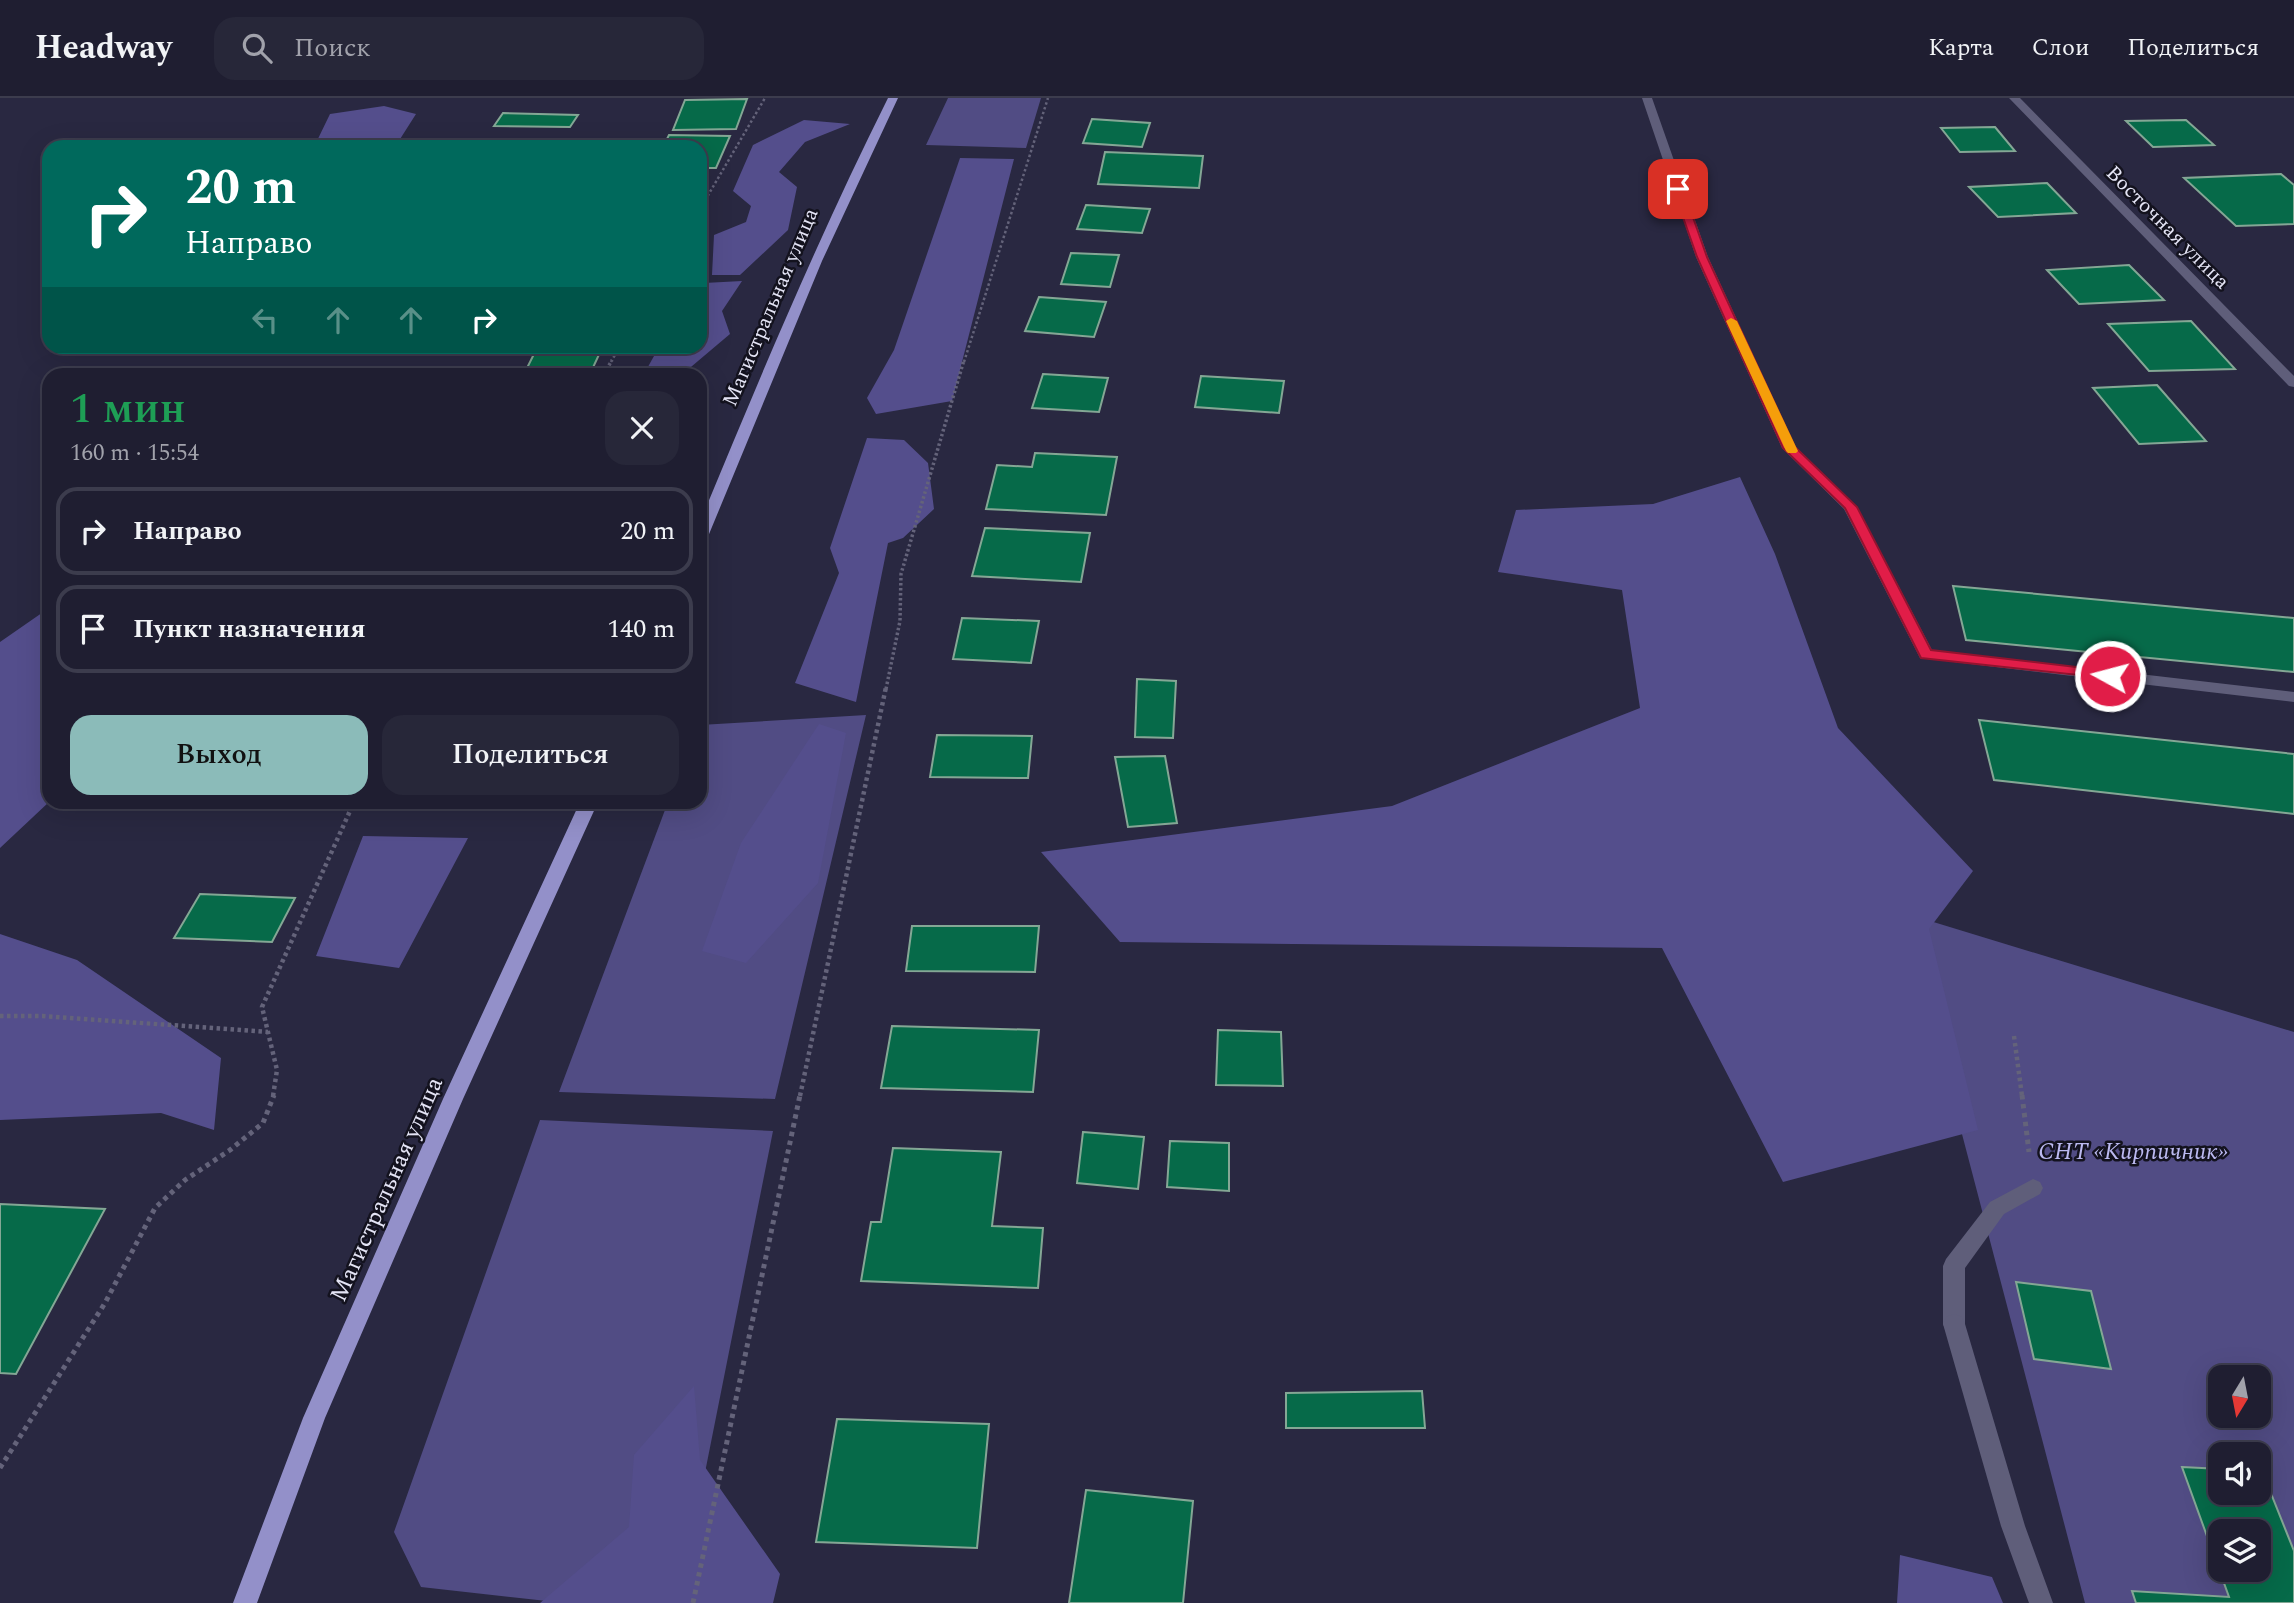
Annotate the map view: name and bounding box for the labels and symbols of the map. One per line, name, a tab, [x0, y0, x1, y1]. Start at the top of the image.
street label: Восточная улица	[2098, 158, 2237, 298]
pin	[1648, 159, 1708, 219]
street label: Магистральная улица	[715, 203, 828, 412]
position arrow	[2073, 639, 2147, 713]
street label: Магистральная улица	[321, 1071, 453, 1308]
park label: СНТ «Кирпичник»	[2038, 1134, 2228, 1170]
north arrow	[2208, 1365, 2272, 1428]

